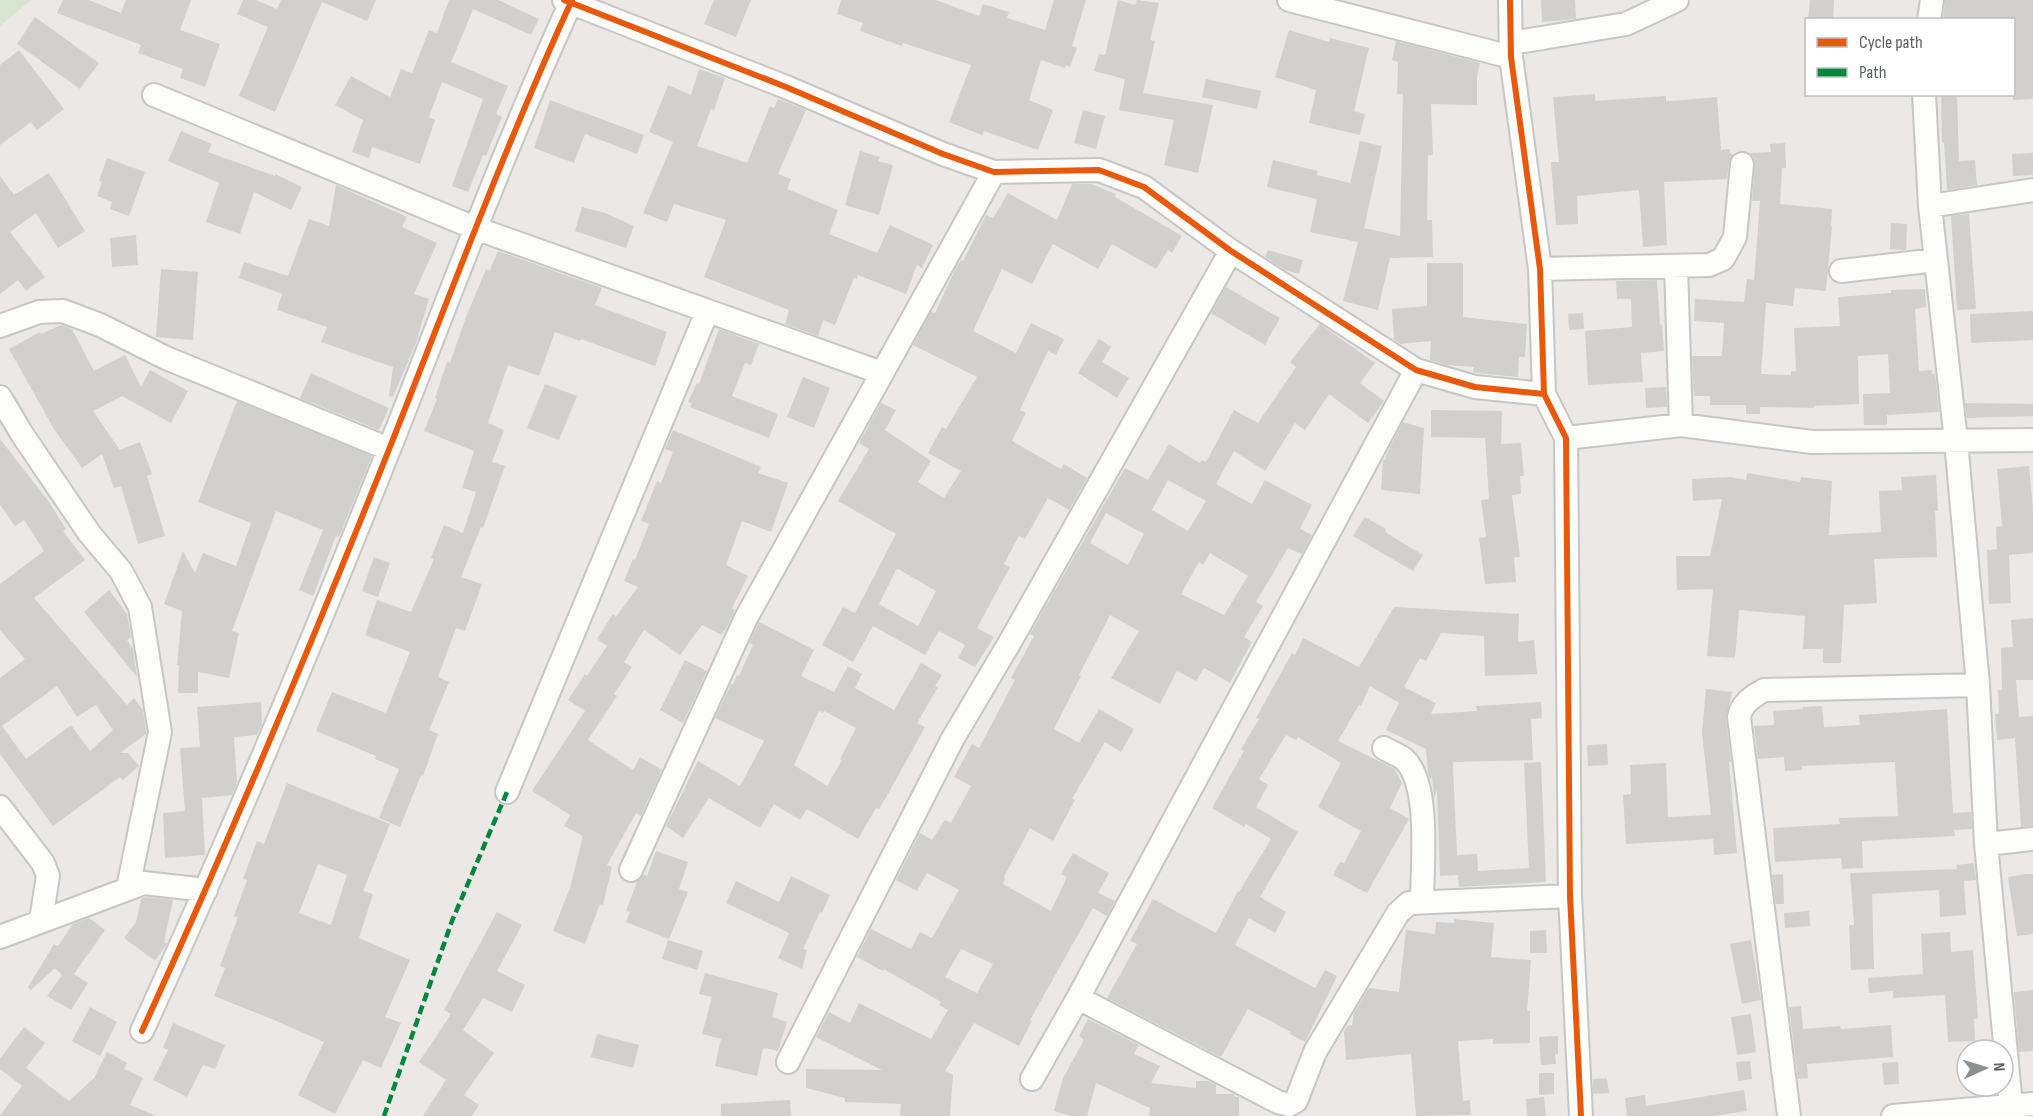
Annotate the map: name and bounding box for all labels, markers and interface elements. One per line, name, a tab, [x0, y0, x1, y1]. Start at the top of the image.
legend	[1805, 18, 2015, 96]
text: Cycle path	[1859, 32, 1923, 53]
text: Path	[1859, 62, 1887, 83]
north arrow	[1955, 1038, 2015, 1098]
text: N	[1989, 1062, 2008, 1072]

